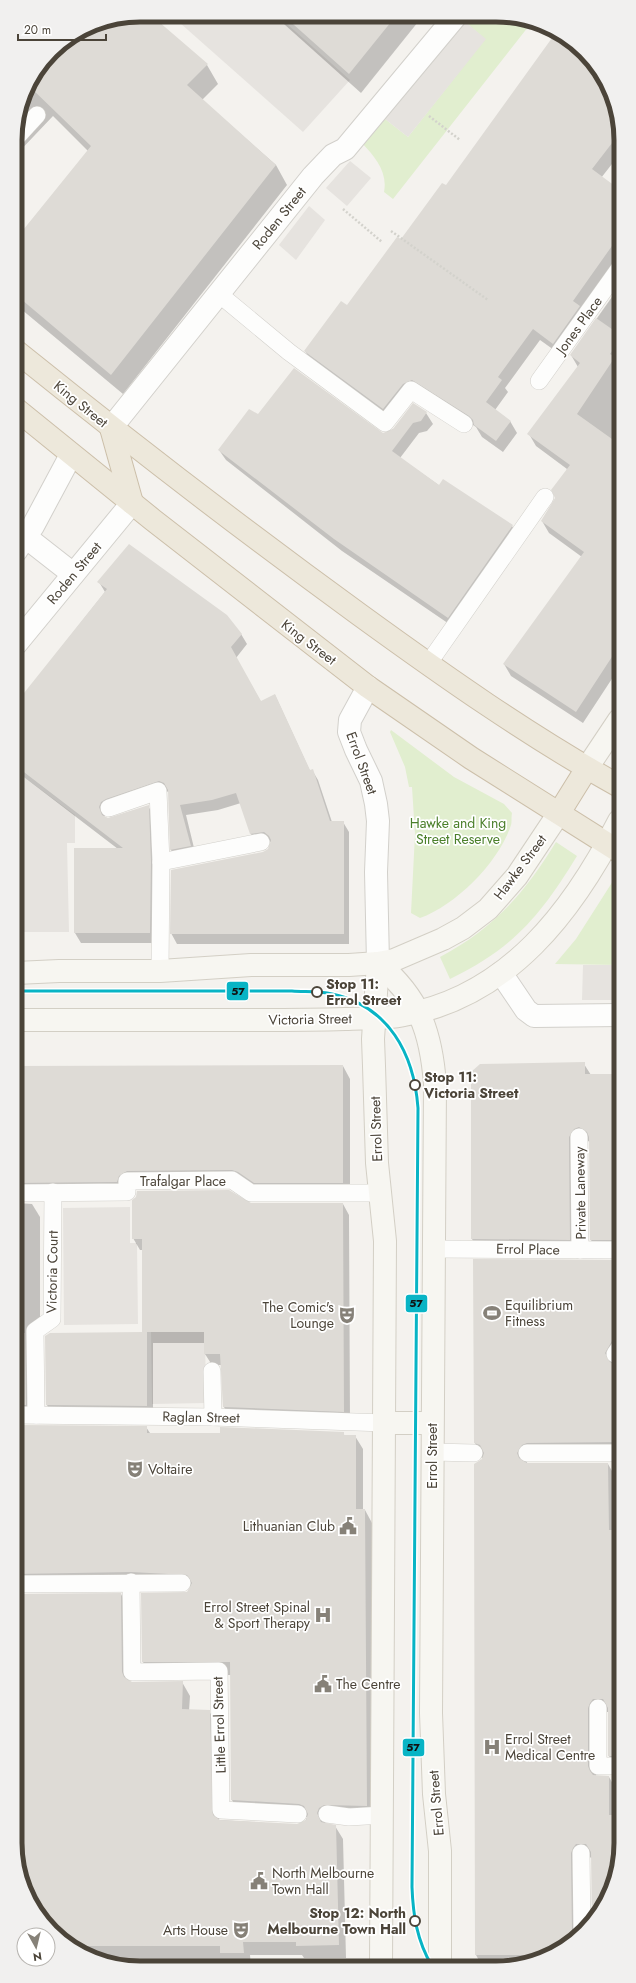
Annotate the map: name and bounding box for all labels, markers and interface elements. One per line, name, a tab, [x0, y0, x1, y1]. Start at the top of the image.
scale bar	[18, 16, 106, 42]
text: 20 m	[24, 21, 51, 39]
street label: Roden Street	[247, 182, 311, 254]
street label: Jones Place	[550, 292, 607, 360]
street label: King Street	[50, 376, 113, 432]
street label: Roden Street	[42, 537, 106, 608]
street label: King Street	[277, 615, 341, 670]
street label: Errol Street	[341, 729, 383, 798]
park label: Hawke and King Street Reserve	[410, 813, 506, 849]
street label: Hawke Street	[489, 830, 552, 904]
place label: Stop 11: Errol Street	[326, 974, 402, 1010]
line badge: 57	[226, 981, 249, 1001]
text: 57	[231, 983, 245, 999]
marker: Stop 11: Errol Street	[311, 986, 323, 998]
street label: Victoria Street	[268, 1008, 352, 1030]
place label: Stop 11: Victoria Street	[423, 1067, 519, 1103]
marker: Stop 11: Victoria Street	[409, 1079, 421, 1091]
street label: Errol Street	[365, 1095, 387, 1162]
street label: Private Laneway	[569, 1145, 591, 1240]
street label: Trafalgar Place	[140, 1171, 226, 1191]
street label: Victoria Court	[41, 1230, 63, 1314]
street label: Errol Place	[496, 1238, 560, 1260]
line badge: 57	[405, 1294, 428, 1313]
text: 57	[409, 1295, 423, 1311]
place label: Equilibrium Fitness	[505, 1295, 573, 1331]
place label: The Comic's Lounge	[262, 1297, 334, 1333]
sports icon: Equilibrium Fitness	[482, 1303, 502, 1323]
theatre icon: The Comic's Lounge	[337, 1305, 357, 1325]
street label: Raglan Street	[162, 1406, 241, 1428]
street label: Errol Street	[422, 1423, 442, 1489]
theatre icon: Voltaire	[125, 1459, 145, 1479]
place label: Voltaire	[148, 1459, 193, 1479]
place label: Lithuanian Club	[243, 1516, 335, 1536]
public building icon: Lithuanian Club	[338, 1516, 358, 1536]
place label: Errol Street Spinal & Sport Therapy	[204, 1597, 311, 1633]
hospital icon: Errol Street Spinal & Sport Therapy	[313, 1605, 333, 1625]
public building icon: The Centre	[313, 1674, 333, 1694]
place label: The Centre	[336, 1674, 401, 1694]
street label: Little Errol Street	[207, 1676, 231, 1774]
place label: Errol Street Medical Centre	[505, 1729, 595, 1765]
hospital icon: Errol Street Medical Centre	[482, 1737, 502, 1757]
line badge: 57	[402, 1738, 425, 1757]
text: 57	[406, 1739, 420, 1755]
street label: Errol Street	[423, 1769, 449, 1837]
place label: North Melbourne Town Hall	[272, 1863, 374, 1899]
public building icon: North Melbourne Town Hall	[249, 1871, 269, 1891]
place label: Stop 12: North Melbourne Town Hall	[267, 1903, 406, 1939]
marker: Stop 12: North Melbourne Town Hall	[409, 1915, 421, 1927]
place label: Arts House	[163, 1920, 228, 1940]
theatre icon: Arts House	[231, 1920, 251, 1940]
north arrow	[16, 1927, 56, 1967]
text: N	[32, 1948, 43, 1965]

